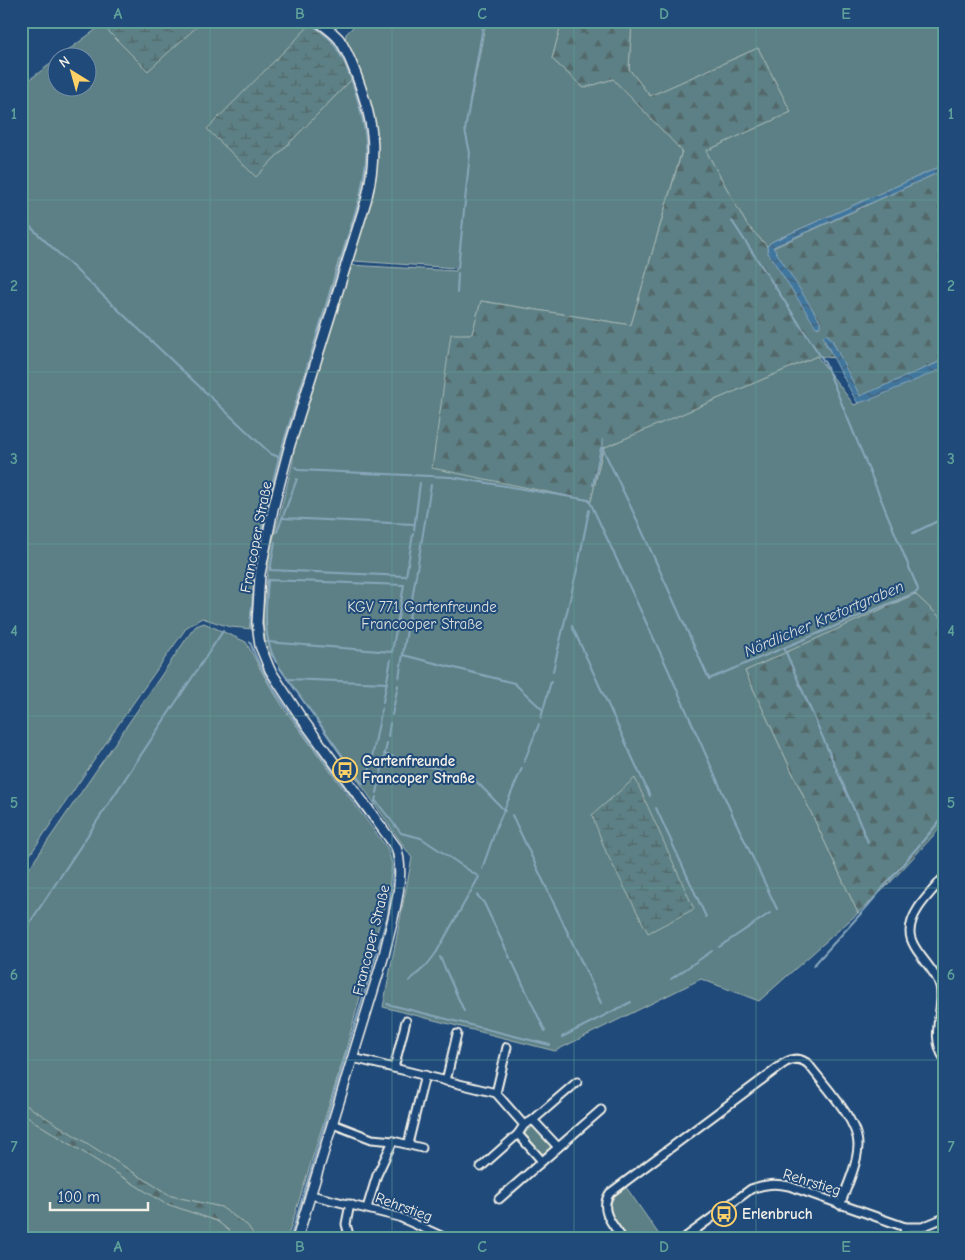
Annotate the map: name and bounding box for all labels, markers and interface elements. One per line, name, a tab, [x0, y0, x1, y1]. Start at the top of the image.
text: A	[114, 5, 123, 23]
text: B	[295, 5, 305, 23]
text: C	[477, 5, 487, 23]
text: D	[659, 5, 669, 23]
text: E	[841, 5, 851, 23]
north arrow	[48, 48, 98, 98]
text: N	[56, 52, 73, 72]
text: 1	[11, 105, 17, 123]
text: 1	[948, 105, 954, 123]
text: 2	[10, 277, 18, 295]
text: 2	[947, 277, 955, 295]
text: 3	[10, 450, 18, 468]
text: 3	[947, 450, 955, 468]
street label: Francoper Straße	[236, 479, 276, 594]
water label: Nördlicher Kretortgraben	[741, 577, 907, 661]
park label: KGV 771 Gartenfreunde Francooper Straße	[347, 598, 497, 633]
text: 4	[10, 622, 18, 640]
text: 4	[947, 622, 955, 640]
place label: Gartenfreunde Francoper Straße	[362, 752, 475, 787]
bus stop icon: Gartenfreunde Francoper Straße	[332, 757, 358, 783]
text: 5	[10, 794, 18, 812]
text: 5	[947, 794, 955, 812]
street label: Francoper Straße	[349, 882, 394, 997]
text: 6	[10, 966, 18, 984]
text: 6	[947, 966, 955, 984]
text: 7	[10, 1138, 18, 1156]
text: 7	[947, 1138, 955, 1156]
street label: Rehrstieg	[781, 1165, 843, 1199]
scale bar	[50, 1180, 148, 1212]
text: 100 m	[58, 1188, 100, 1206]
street label: Rehrstieg	[373, 1188, 435, 1226]
bus stop icon: Erlenbruch	[711, 1201, 737, 1227]
place label: Erlenbruch	[742, 1205, 813, 1223]
text: A	[114, 1238, 123, 1256]
text: B	[295, 1238, 305, 1256]
text: C	[477, 1238, 487, 1256]
text: D	[659, 1238, 669, 1256]
text: E	[841, 1238, 851, 1256]

